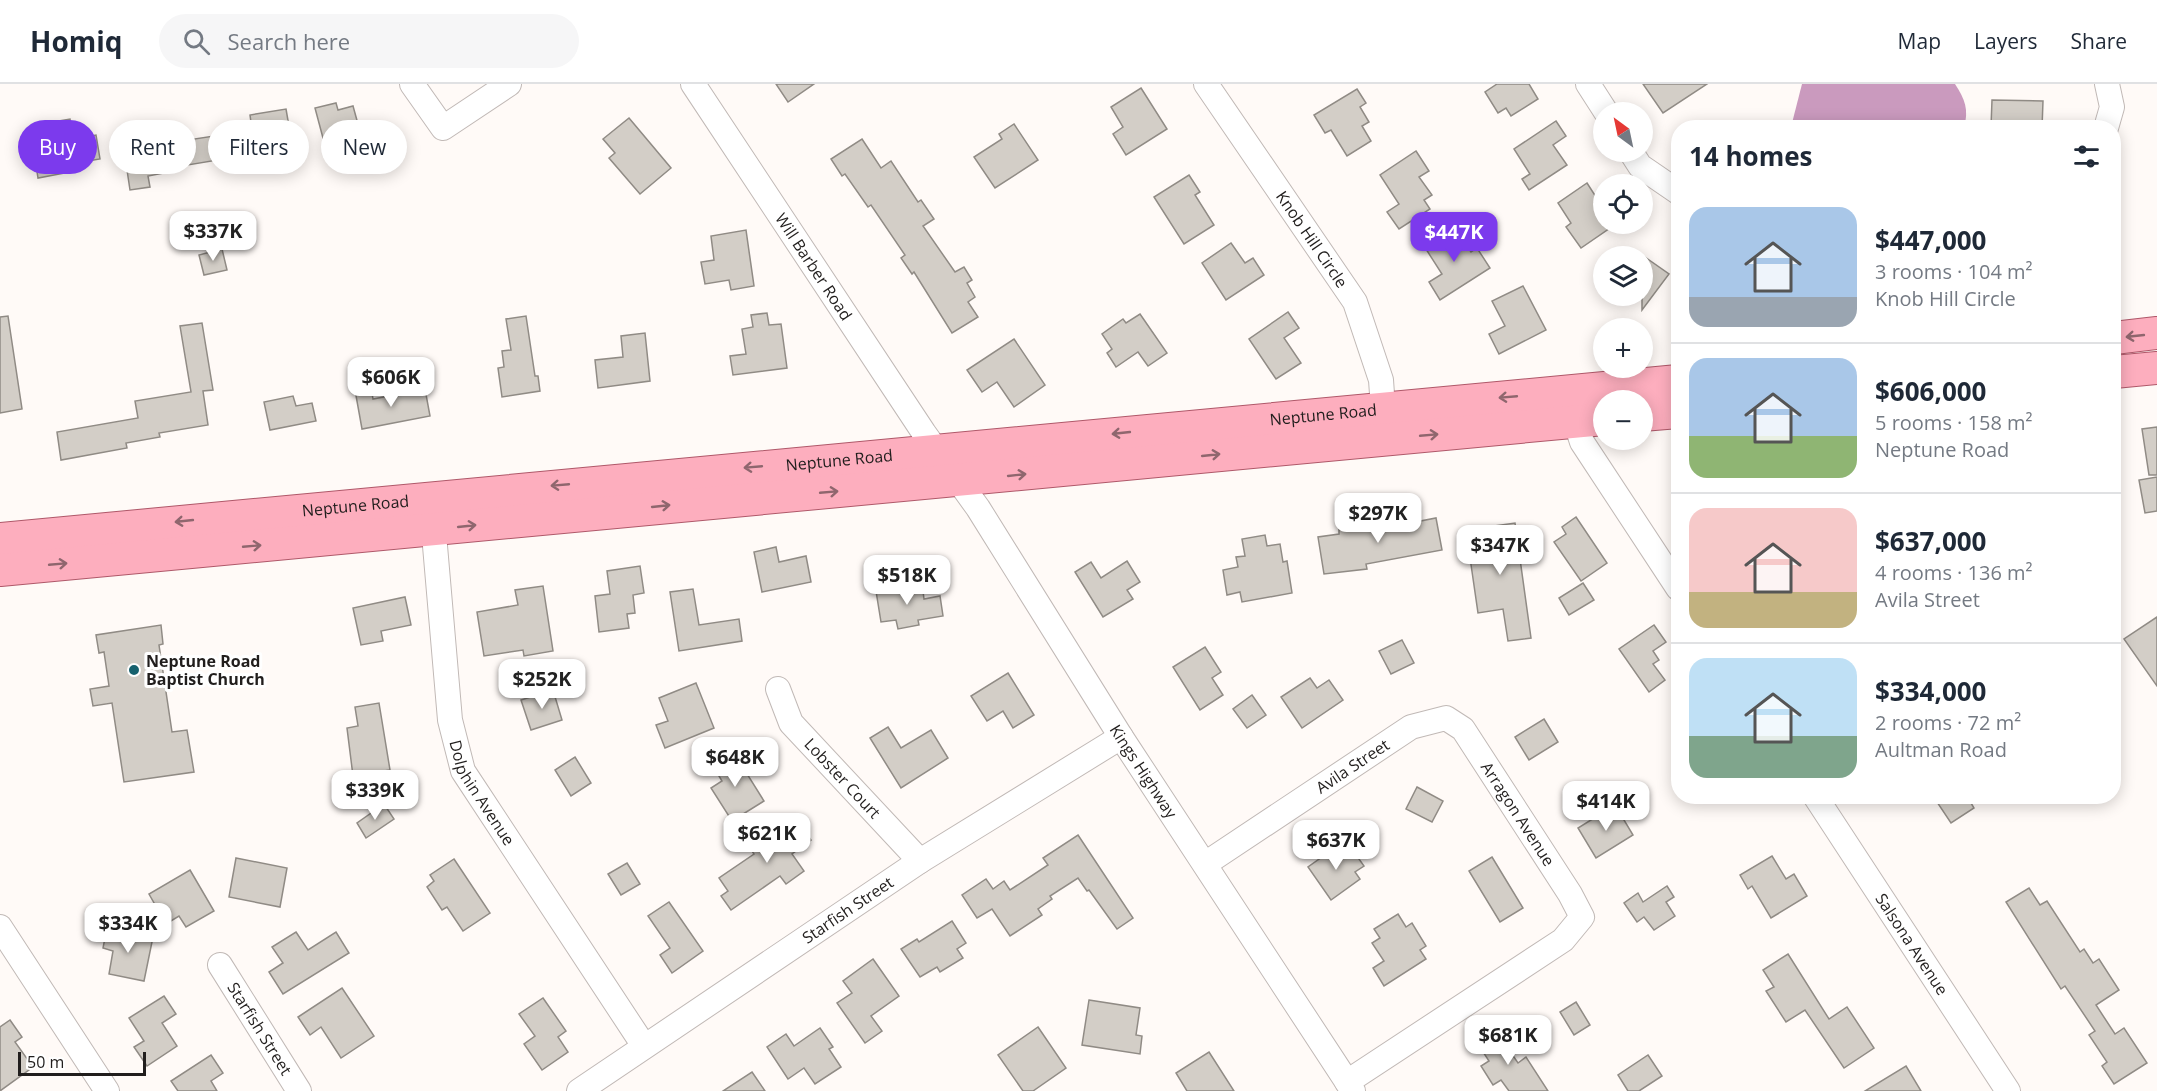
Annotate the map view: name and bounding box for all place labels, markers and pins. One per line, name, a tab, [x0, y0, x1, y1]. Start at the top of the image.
pin: $337K	[171, 211, 255, 262]
pin: $447K	[1412, 212, 1496, 263]
pin: $606K	[349, 357, 433, 408]
pin: $297K	[1336, 493, 1420, 544]
pin: $347K	[1458, 525, 1542, 576]
pin: $518K	[865, 555, 949, 606]
place label: Neptune Road Baptist Church	[146, 650, 265, 690]
pin: $252K	[500, 659, 584, 710]
marker: Neptune Road Baptist Church	[127, 663, 141, 677]
pin: $648K	[693, 737, 777, 788]
pin: $339K	[333, 770, 417, 821]
pin: $414K	[1564, 781, 1648, 832]
pin: $621K	[725, 813, 809, 864]
pin: $637K	[1294, 820, 1378, 871]
pin: $334K	[86, 903, 170, 954]
pin: $681K	[1466, 1015, 1550, 1066]

